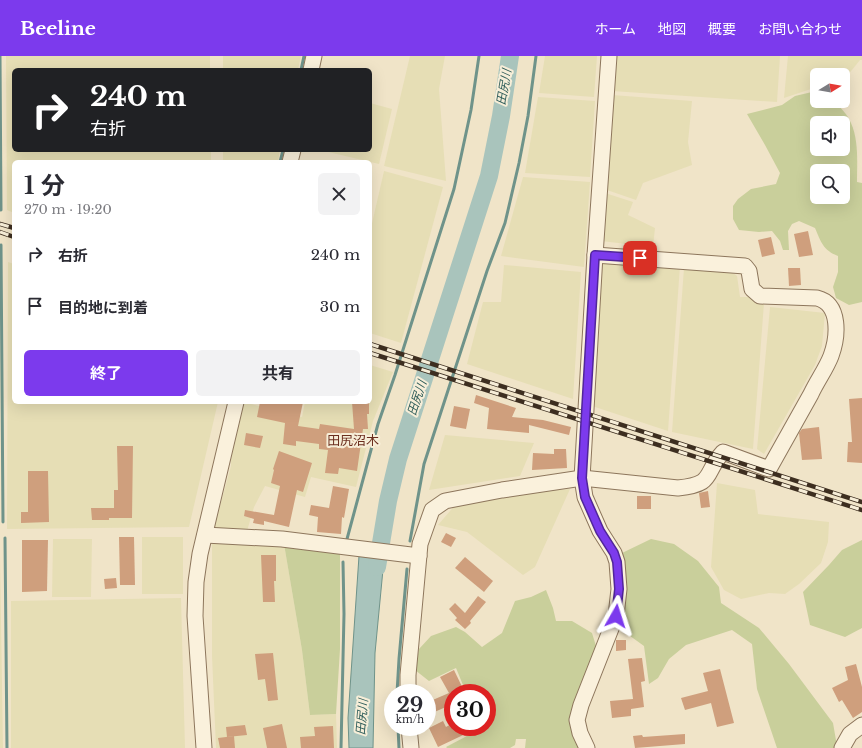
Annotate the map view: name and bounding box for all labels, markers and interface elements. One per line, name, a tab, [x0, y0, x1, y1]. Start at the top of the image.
text: Beeline	[20, 17, 96, 40]
text: ホーム	[594, 20, 636, 38]
text: 地図	[658, 20, 686, 38]
text: 概要	[708, 20, 736, 38]
text: お問い合わせ	[758, 20, 842, 38]
water label: 田尻川	[493, 66, 514, 106]
north arrow	[810, 68, 850, 108]
map controls	[810, 68, 850, 204]
text: 240 m	[90, 79, 186, 114]
icon: right	[24, 84, 76, 136]
button: sound	[810, 116, 850, 156]
text: 右折	[90, 118, 126, 140]
button: search	[810, 164, 850, 204]
text: 1 分	[24, 171, 65, 200]
button: close	[318, 173, 360, 215]
text: 270 m · 19:20	[24, 201, 112, 218]
pin	[623, 241, 657, 275]
icon: right	[24, 243, 46, 265]
text: 240 m	[311, 245, 360, 264]
text: 右折	[58, 246, 88, 265]
icon: arrive	[629, 247, 651, 269]
icon: arrive	[24, 295, 46, 317]
text: 30 m	[320, 297, 360, 316]
text: 目的地に到着	[58, 298, 148, 317]
button: 終了	[24, 350, 188, 396]
button: 共有	[196, 350, 360, 396]
water label: 田尻川	[404, 377, 430, 417]
district label: 田尻沼木	[327, 432, 379, 449]
position arrow	[595, 595, 637, 637]
speed limit sign: 30	[444, 684, 496, 736]
text: 29	[397, 693, 423, 717]
water label: 田尻川	[352, 696, 371, 736]
text: km/h	[396, 713, 424, 726]

